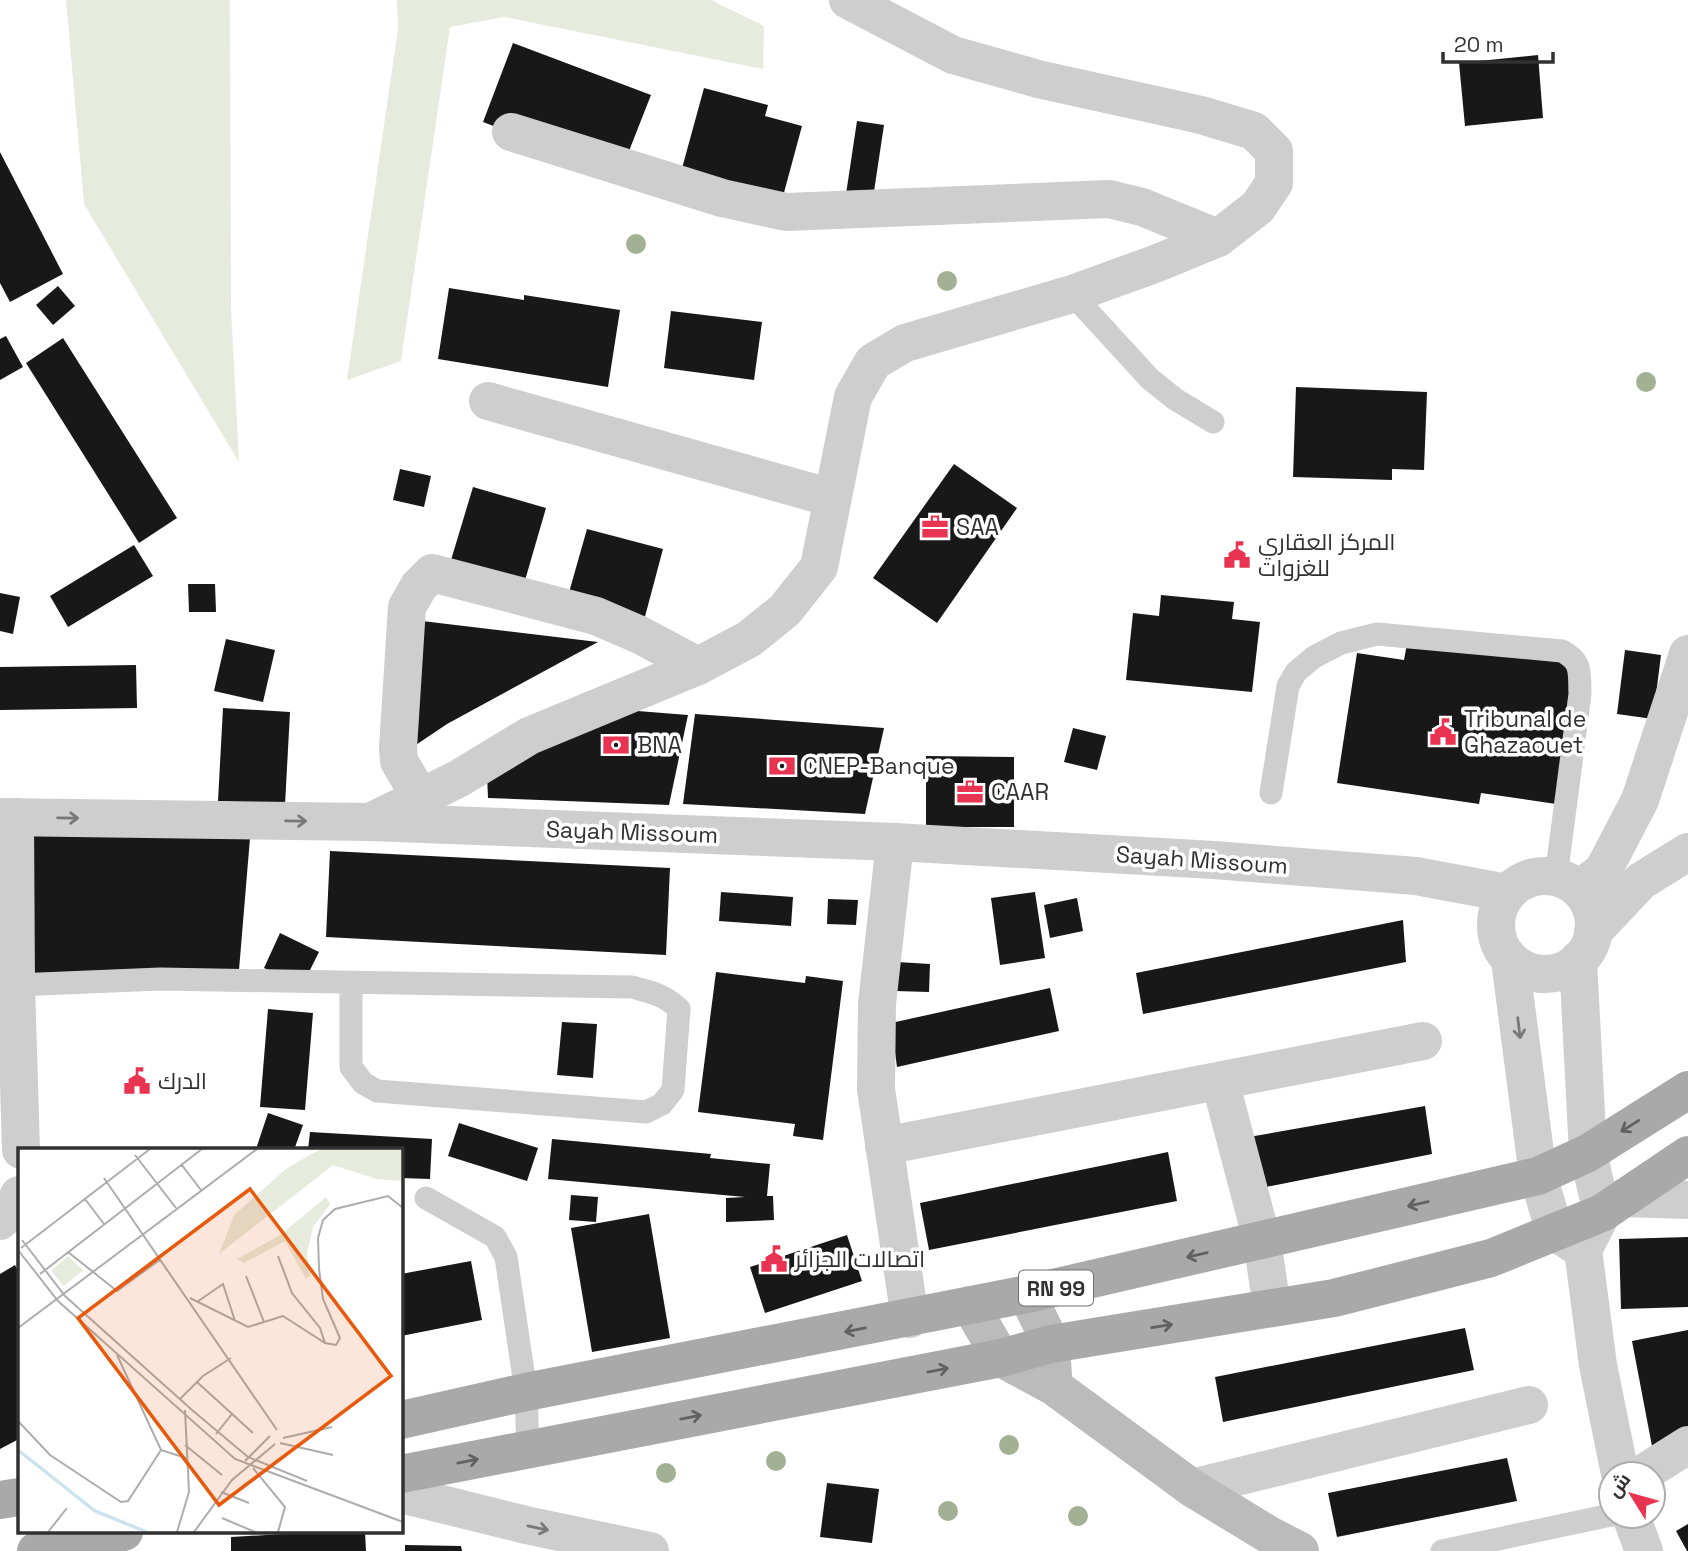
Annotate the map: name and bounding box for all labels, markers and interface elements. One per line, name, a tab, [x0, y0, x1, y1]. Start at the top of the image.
scale bar	[1443, 21, 1553, 65]
text: 20 m	[1454, 31, 1504, 58]
office icon: SAA	[920, 512, 950, 542]
place label: SAA	[956, 512, 999, 542]
place label: المركز العقاري للغزوات	[1258, 527, 1395, 583]
public building icon: المركز العقاري للغزوات	[1222, 540, 1252, 570]
place label: Tribunal de Ghazaouet	[1464, 704, 1586, 760]
public building icon: Tribunal de Ghazaouet	[1428, 717, 1458, 747]
bank icon: BNA	[601, 730, 631, 760]
place label: BNA	[637, 730, 682, 760]
bank icon: CNEP-Banque	[767, 751, 797, 781]
place label: CNEP-Banque	[803, 751, 955, 781]
office icon: CAAR	[955, 777, 985, 807]
place label: CAAR	[991, 777, 1049, 807]
one-way arrow	[56, 811, 79, 825]
one-way arrow	[284, 814, 307, 828]
street label: Sayah Missoum	[545, 814, 719, 850]
street label: Sayah Missoum	[1115, 839, 1289, 881]
one-way arrow	[1513, 1016, 1526, 1039]
public building icon: الدرك	[122, 1066, 152, 1096]
place label: الدرك	[158, 1066, 207, 1096]
one-way arrow	[1621, 1119, 1640, 1134]
inset map	[18, 1148, 402, 1534]
one-way arrow	[1407, 1197, 1430, 1211]
public building icon: اتصالات الجزائر	[759, 1244, 789, 1274]
place label: اتصالات الجزائر	[793, 1244, 925, 1274]
one-way arrow	[1186, 1249, 1209, 1262]
road number: RN 99	[1019, 1270, 1093, 1306]
one-way arrow	[1150, 1319, 1172, 1332]
one-way arrow	[844, 1323, 867, 1337]
one-way arrow	[926, 1363, 949, 1376]
one-way arrow	[679, 1410, 702, 1424]
one-way arrow	[456, 1453, 479, 1467]
north arrow	[1597, 1460, 1667, 1530]
text: ش	[1602, 1468, 1636, 1502]
one-way arrow	[526, 1521, 549, 1535]

